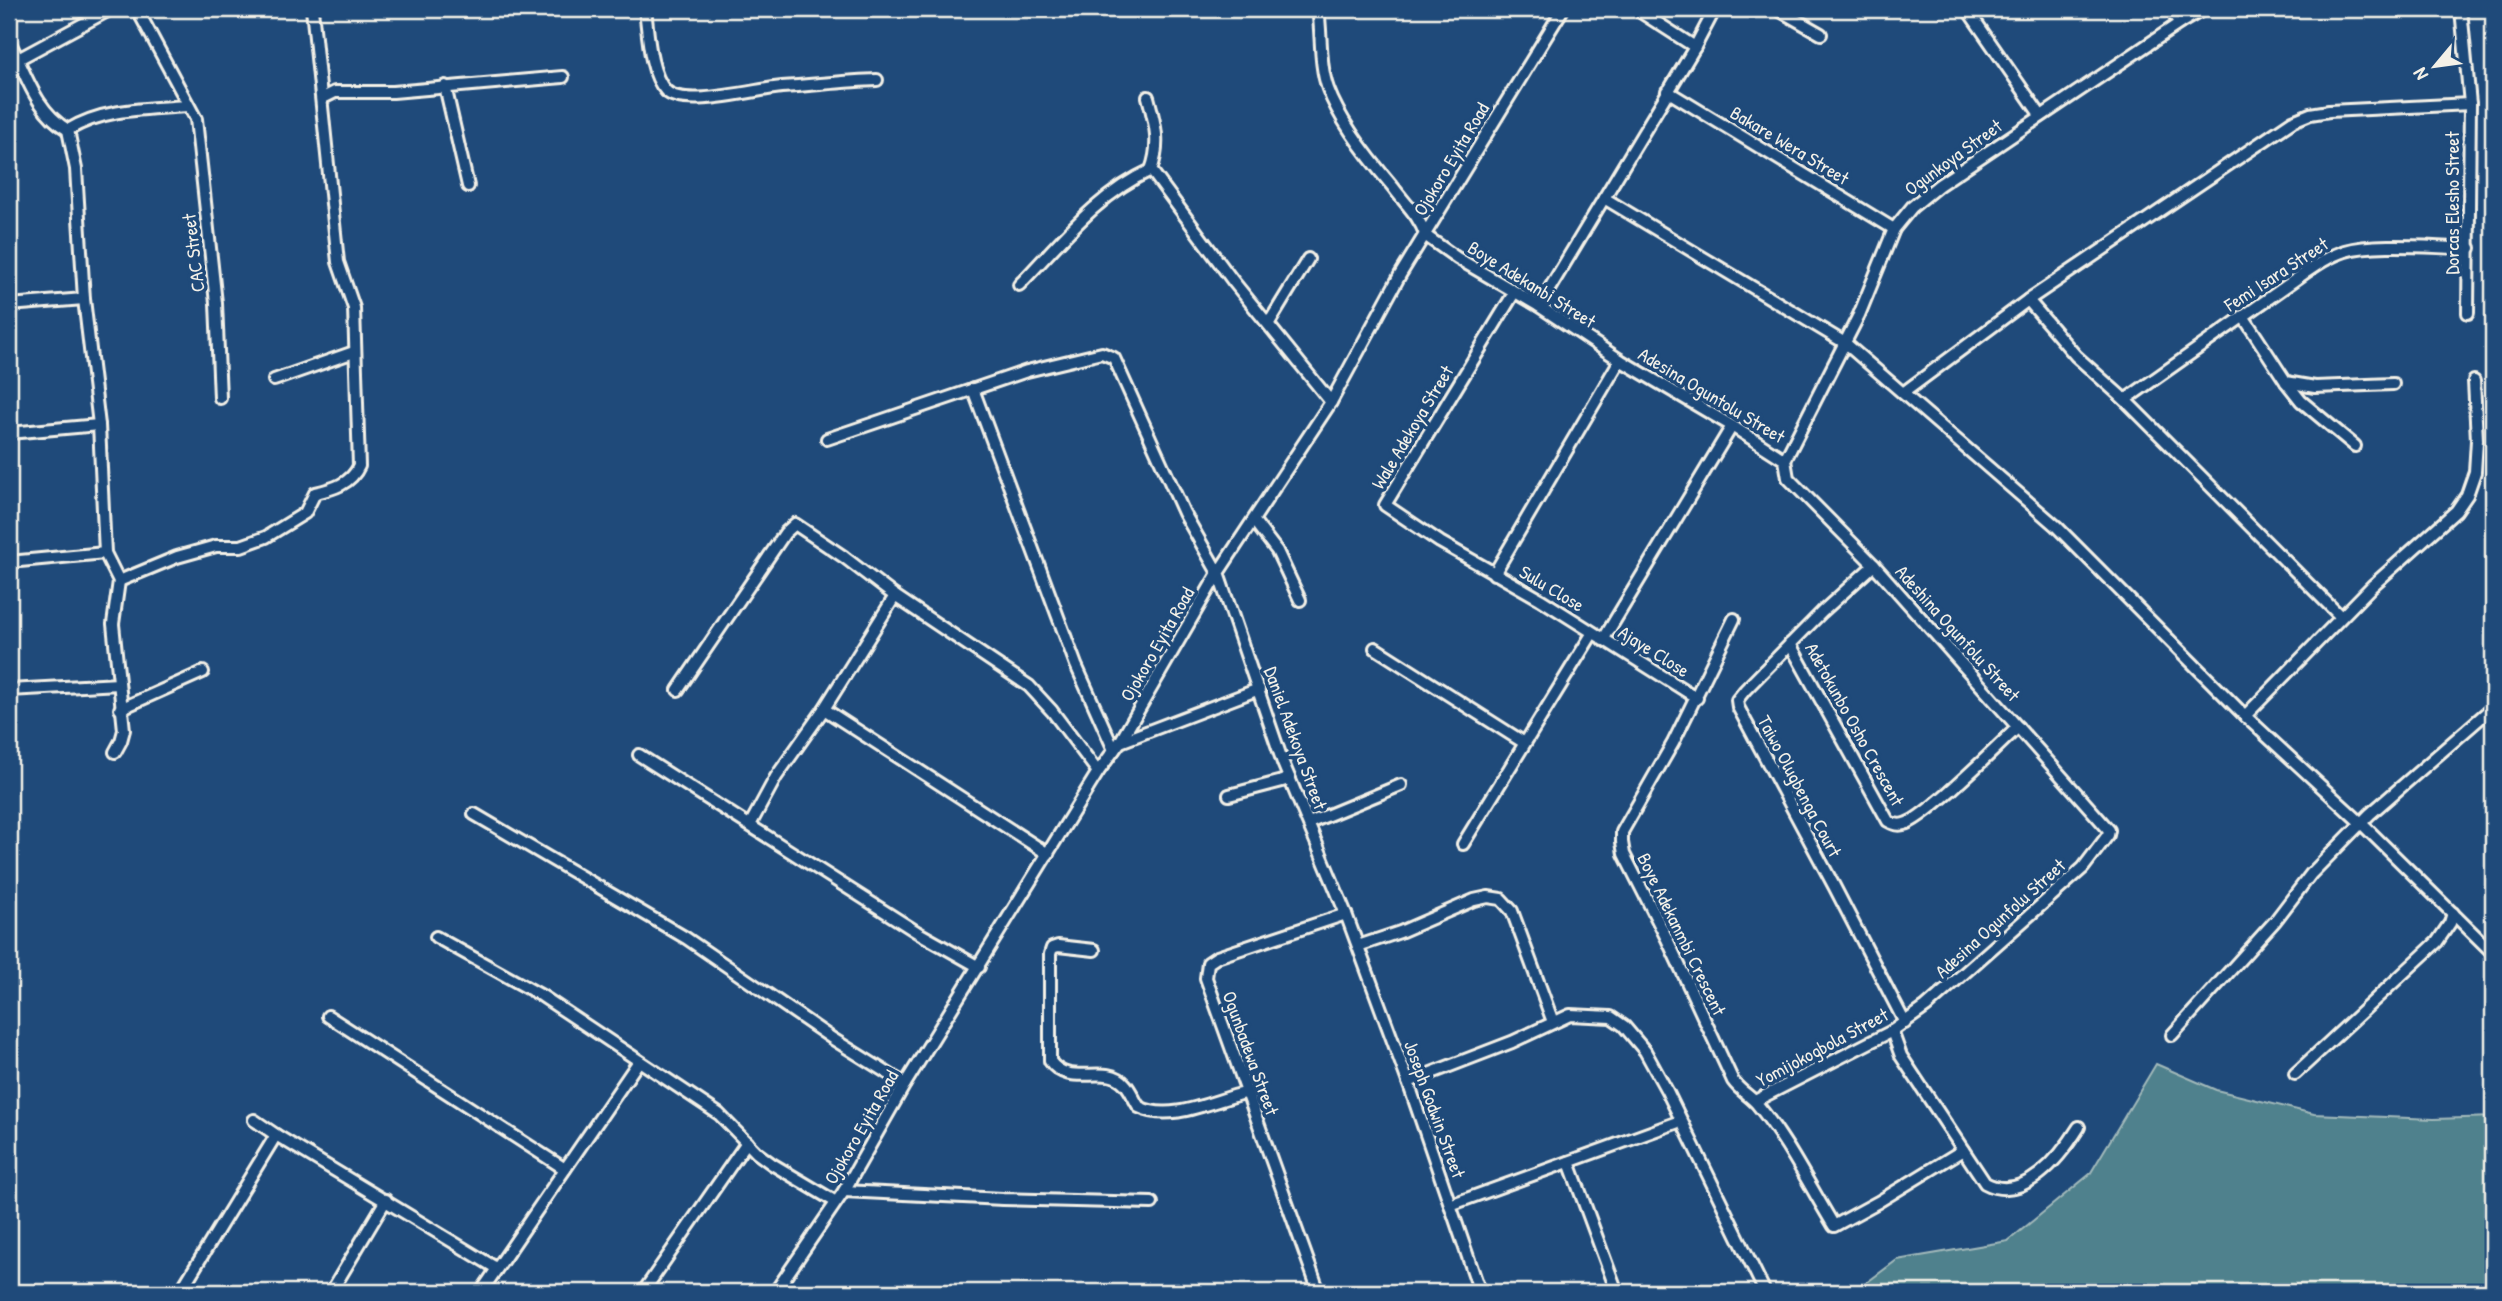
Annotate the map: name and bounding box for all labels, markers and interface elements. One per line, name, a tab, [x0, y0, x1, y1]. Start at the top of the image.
north arrow	[2400, 32, 2470, 102]
text: N	[2406, 64, 2434, 85]
street label: Ojokoro Eyita Road	[1407, 97, 1495, 220]
street label: Bakare Wera Street	[1726, 99, 1855, 191]
street label: Ogunkoya Street	[1899, 112, 2007, 201]
street label: Dorcas Elesho Street	[2439, 131, 2465, 275]
street label: CAC Street	[175, 212, 211, 294]
street label: Femi Isara Street	[2218, 230, 2333, 318]
street label: Boye Adekanbi Street	[1463, 234, 1601, 334]
street label: Adesina Oguntolu Street	[1634, 341, 1791, 449]
street label: Wale Adekoya Street	[1365, 360, 1459, 494]
street label: Sulu Close	[1515, 558, 1590, 618]
street label: Adeshina Ogunfolu Street	[1890, 559, 2027, 707]
street label: Ojokoro Eyita Road	[1114, 582, 1200, 706]
street label: Ajaye Close	[1614, 619, 1695, 683]
street label: Adetokunbo Osho Crescent	[1799, 638, 1911, 811]
street label: Daniel Adekoya Street	[1258, 663, 1334, 813]
street label: Taiwo Olugbenga Court	[1752, 711, 1849, 862]
street label: Boye Adekanmbi Crescent	[1631, 849, 1733, 1020]
street label: Adesina Ogunfolu Street	[1929, 852, 2071, 984]
street label: Ogunbadewa Street	[1216, 987, 1286, 1119]
street label: Yomijokogbola Street	[1751, 1001, 1893, 1093]
street label: Joseph Godwin Street	[1398, 1037, 1472, 1182]
street label: Ojokoro Eyita Road	[818, 1065, 904, 1189]

